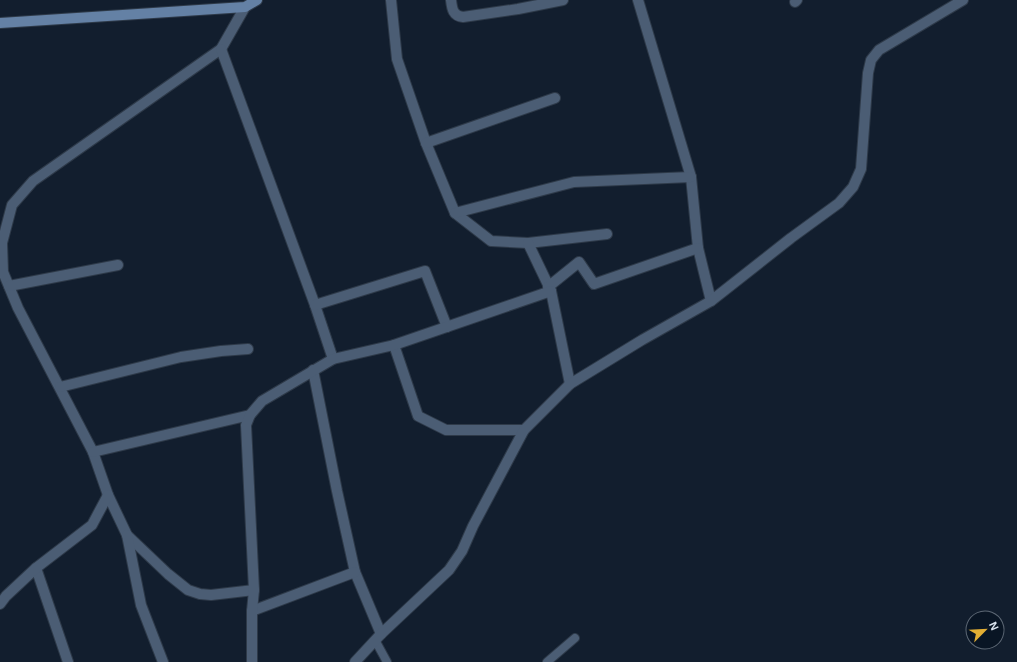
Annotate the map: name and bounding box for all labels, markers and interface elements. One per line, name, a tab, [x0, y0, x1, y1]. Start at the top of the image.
north arrow	[965, 610, 1005, 650]
text: N	[987, 620, 1001, 632]

